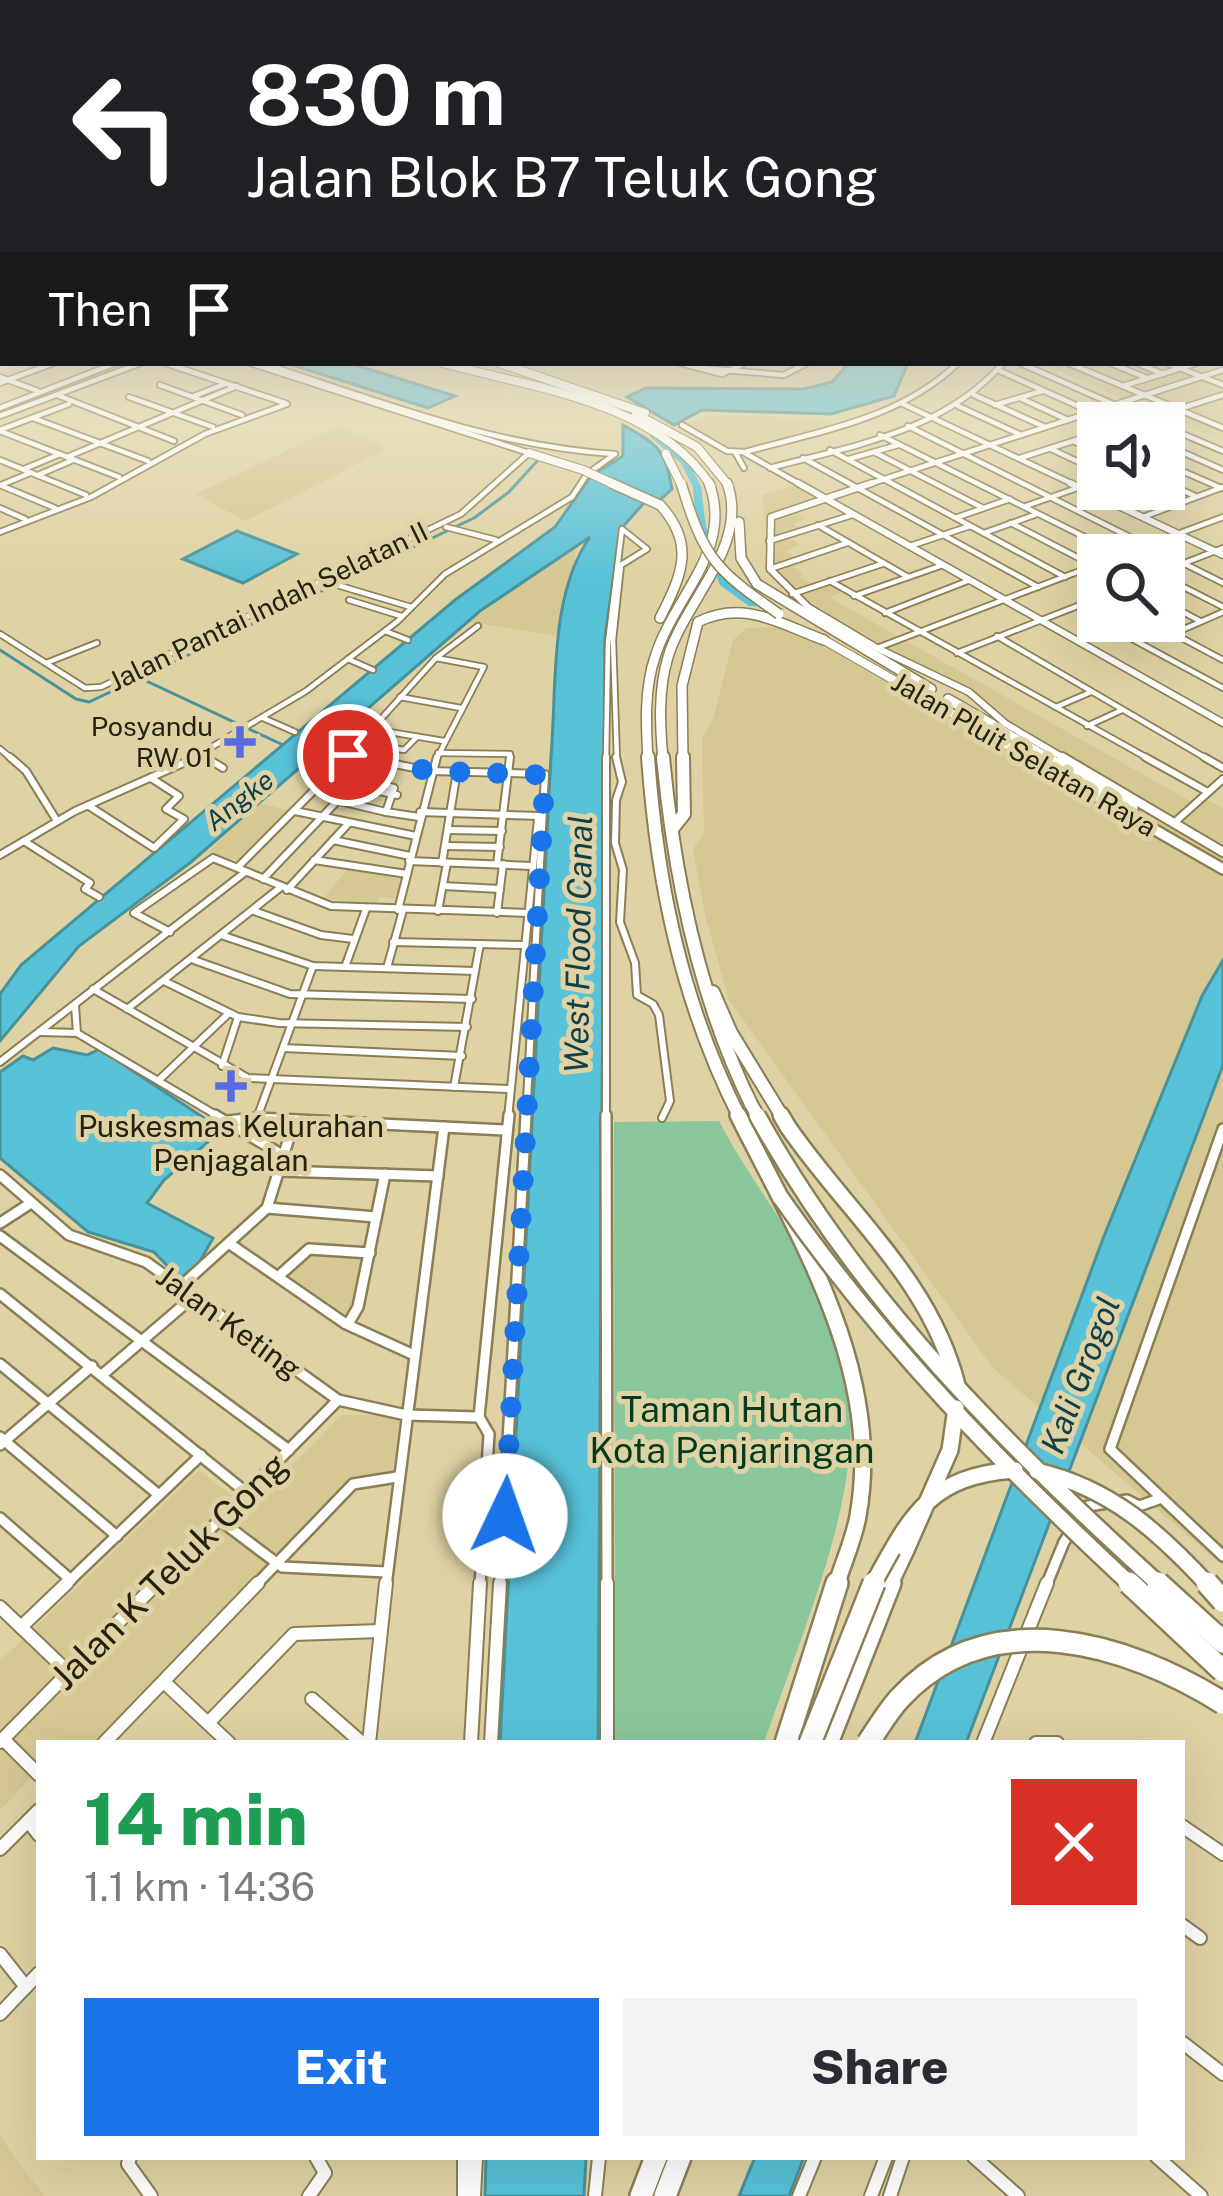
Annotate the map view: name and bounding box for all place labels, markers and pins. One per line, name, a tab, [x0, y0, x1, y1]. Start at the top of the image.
pin	[297, 704, 399, 806]
place label: Posyandu RW 01	[91, 710, 213, 773]
marker: Posyandu RW 01	[224, 726, 256, 758]
marker: Puskesmas Kelurahan Penjagalan	[215, 1070, 247, 1102]
place label: Puskesmas Kelurahan Penjagalan	[78, 1108, 384, 1178]

